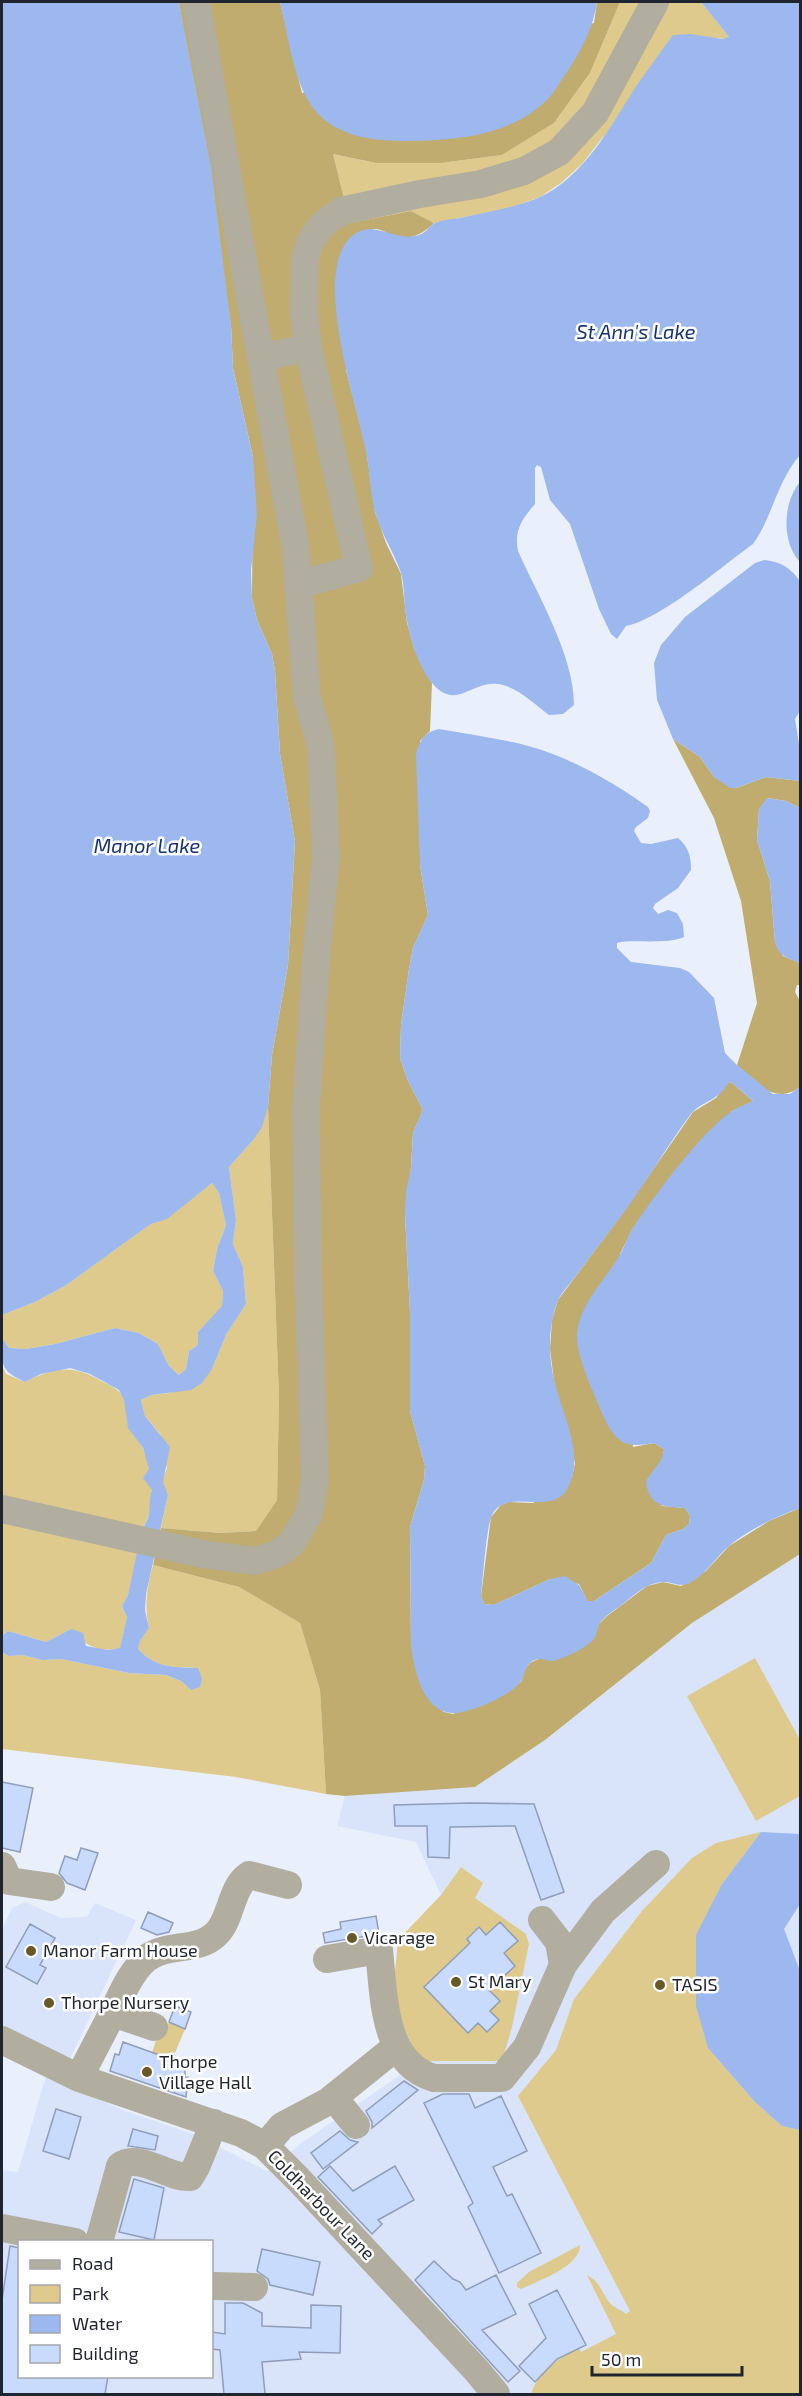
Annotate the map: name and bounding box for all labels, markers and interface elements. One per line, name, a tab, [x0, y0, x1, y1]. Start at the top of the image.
water label: St Ann's Lake	[576, 319, 696, 343]
water label: Manor Lake	[94, 833, 200, 857]
place label: Vicarage	[364, 1926, 435, 1948]
marker: Vicarage	[345, 1931, 359, 1945]
place label: Manor Farm House	[43, 1939, 198, 1961]
marker: Manor Farm House	[24, 1944, 38, 1958]
place label: St Mary	[468, 1970, 532, 1992]
place label: TASIS	[672, 1973, 718, 1995]
marker: St Mary	[449, 1975, 463, 1989]
marker: TASIS	[653, 1978, 667, 1992]
place label: Thorpe Nursery	[61, 1991, 190, 2013]
marker: Thorpe Nursery	[42, 1996, 56, 2010]
place label: Thorpe Village Hall	[159, 2050, 252, 2093]
marker: Thorpe Village Hall	[140, 2065, 154, 2079]
street label: Coldharbour Lane	[264, 2145, 380, 2264]
legend	[18, 2240, 213, 2378]
text: Road	[72, 2252, 113, 2274]
text: Park	[72, 2282, 109, 2304]
text: Water	[72, 2312, 122, 2334]
scale bar	[592, 2339, 742, 2377]
text: Building	[72, 2342, 139, 2364]
text: 50 m	[601, 2348, 641, 2370]

